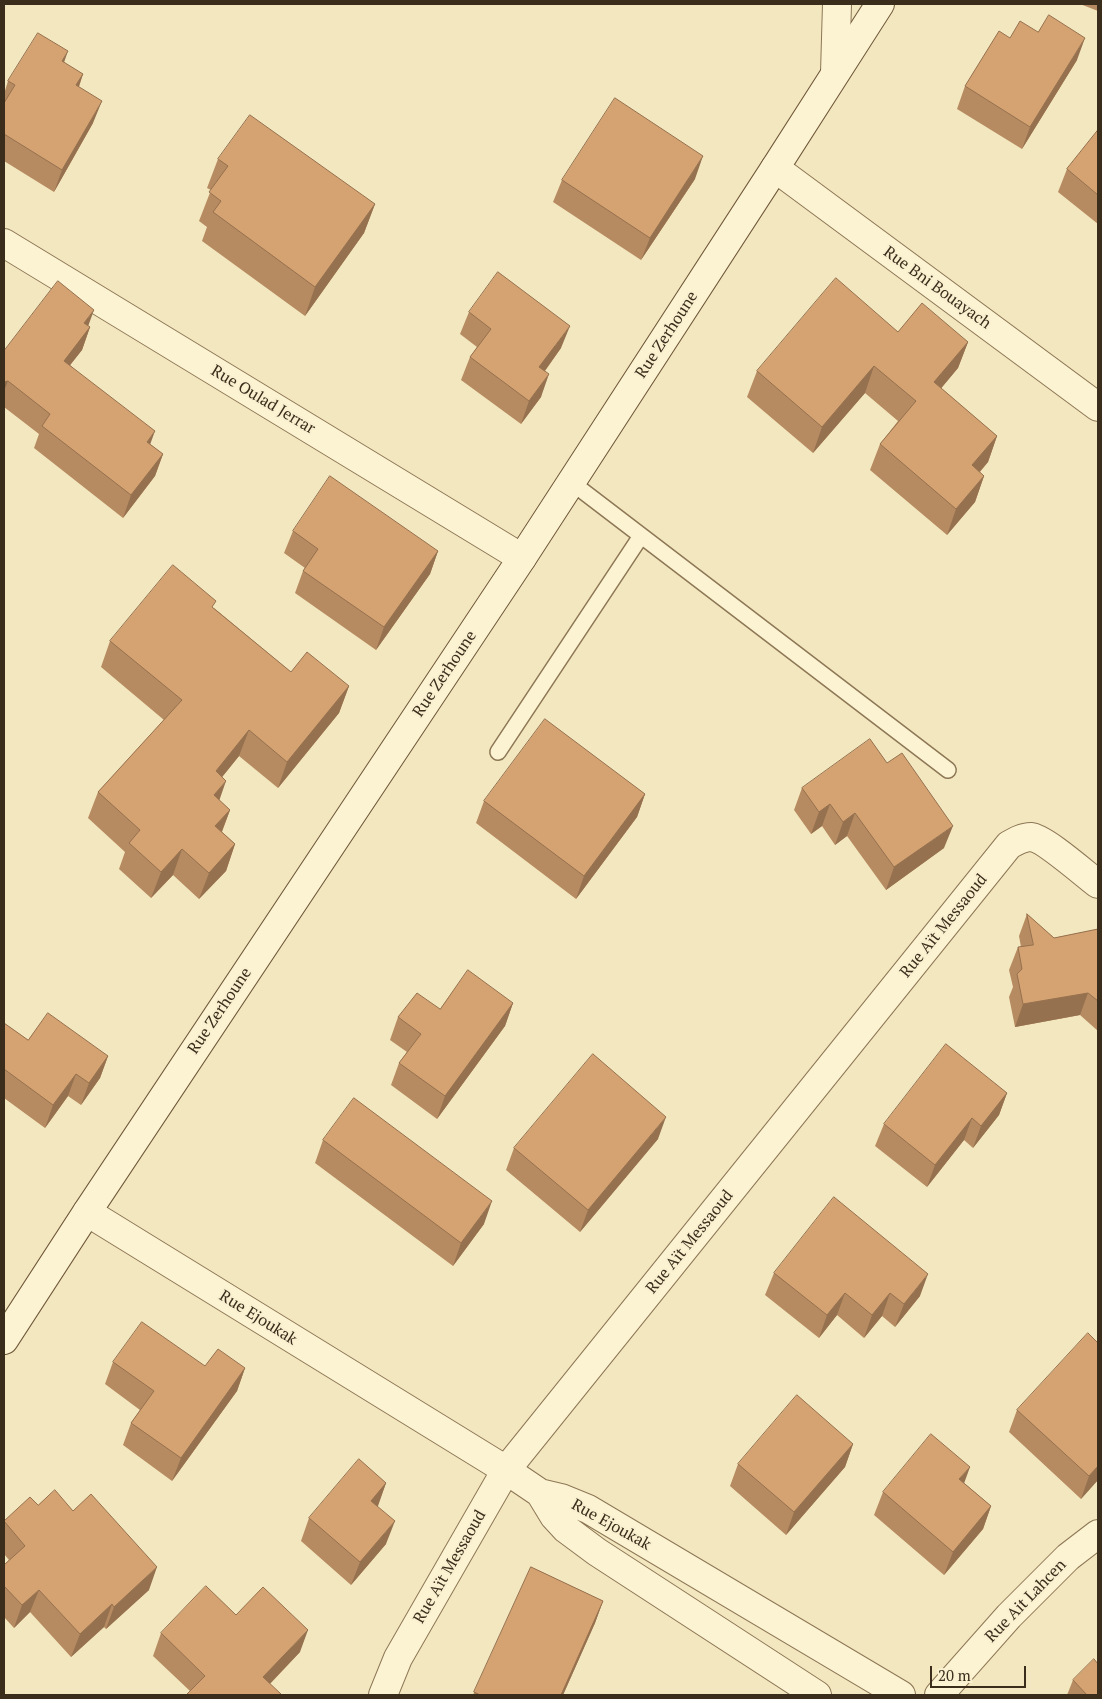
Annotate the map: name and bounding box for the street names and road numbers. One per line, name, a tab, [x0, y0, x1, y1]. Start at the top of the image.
street label: Rue Bni Bouayach	[879, 243, 995, 333]
street label: Rue Zerhoune	[632, 288, 702, 382]
street label: Rue Oulad Jerrar	[207, 361, 319, 439]
street label: Rue Zerhoune	[409, 627, 481, 721]
street label: Rue Aït Messaoud	[896, 870, 992, 982]
street label: Rue Zerhoune	[184, 964, 256, 1058]
street label: Rue Aït Messaoud	[642, 1186, 738, 1298]
street label: Rue Ejoukak	[216, 1287, 300, 1349]
street label: Rue Ejoukak	[568, 1495, 654, 1555]
street label: Rue Aït Messaoud	[410, 1507, 490, 1627]
street label: Rue Ait Lahcen	[982, 1556, 1070, 1646]

